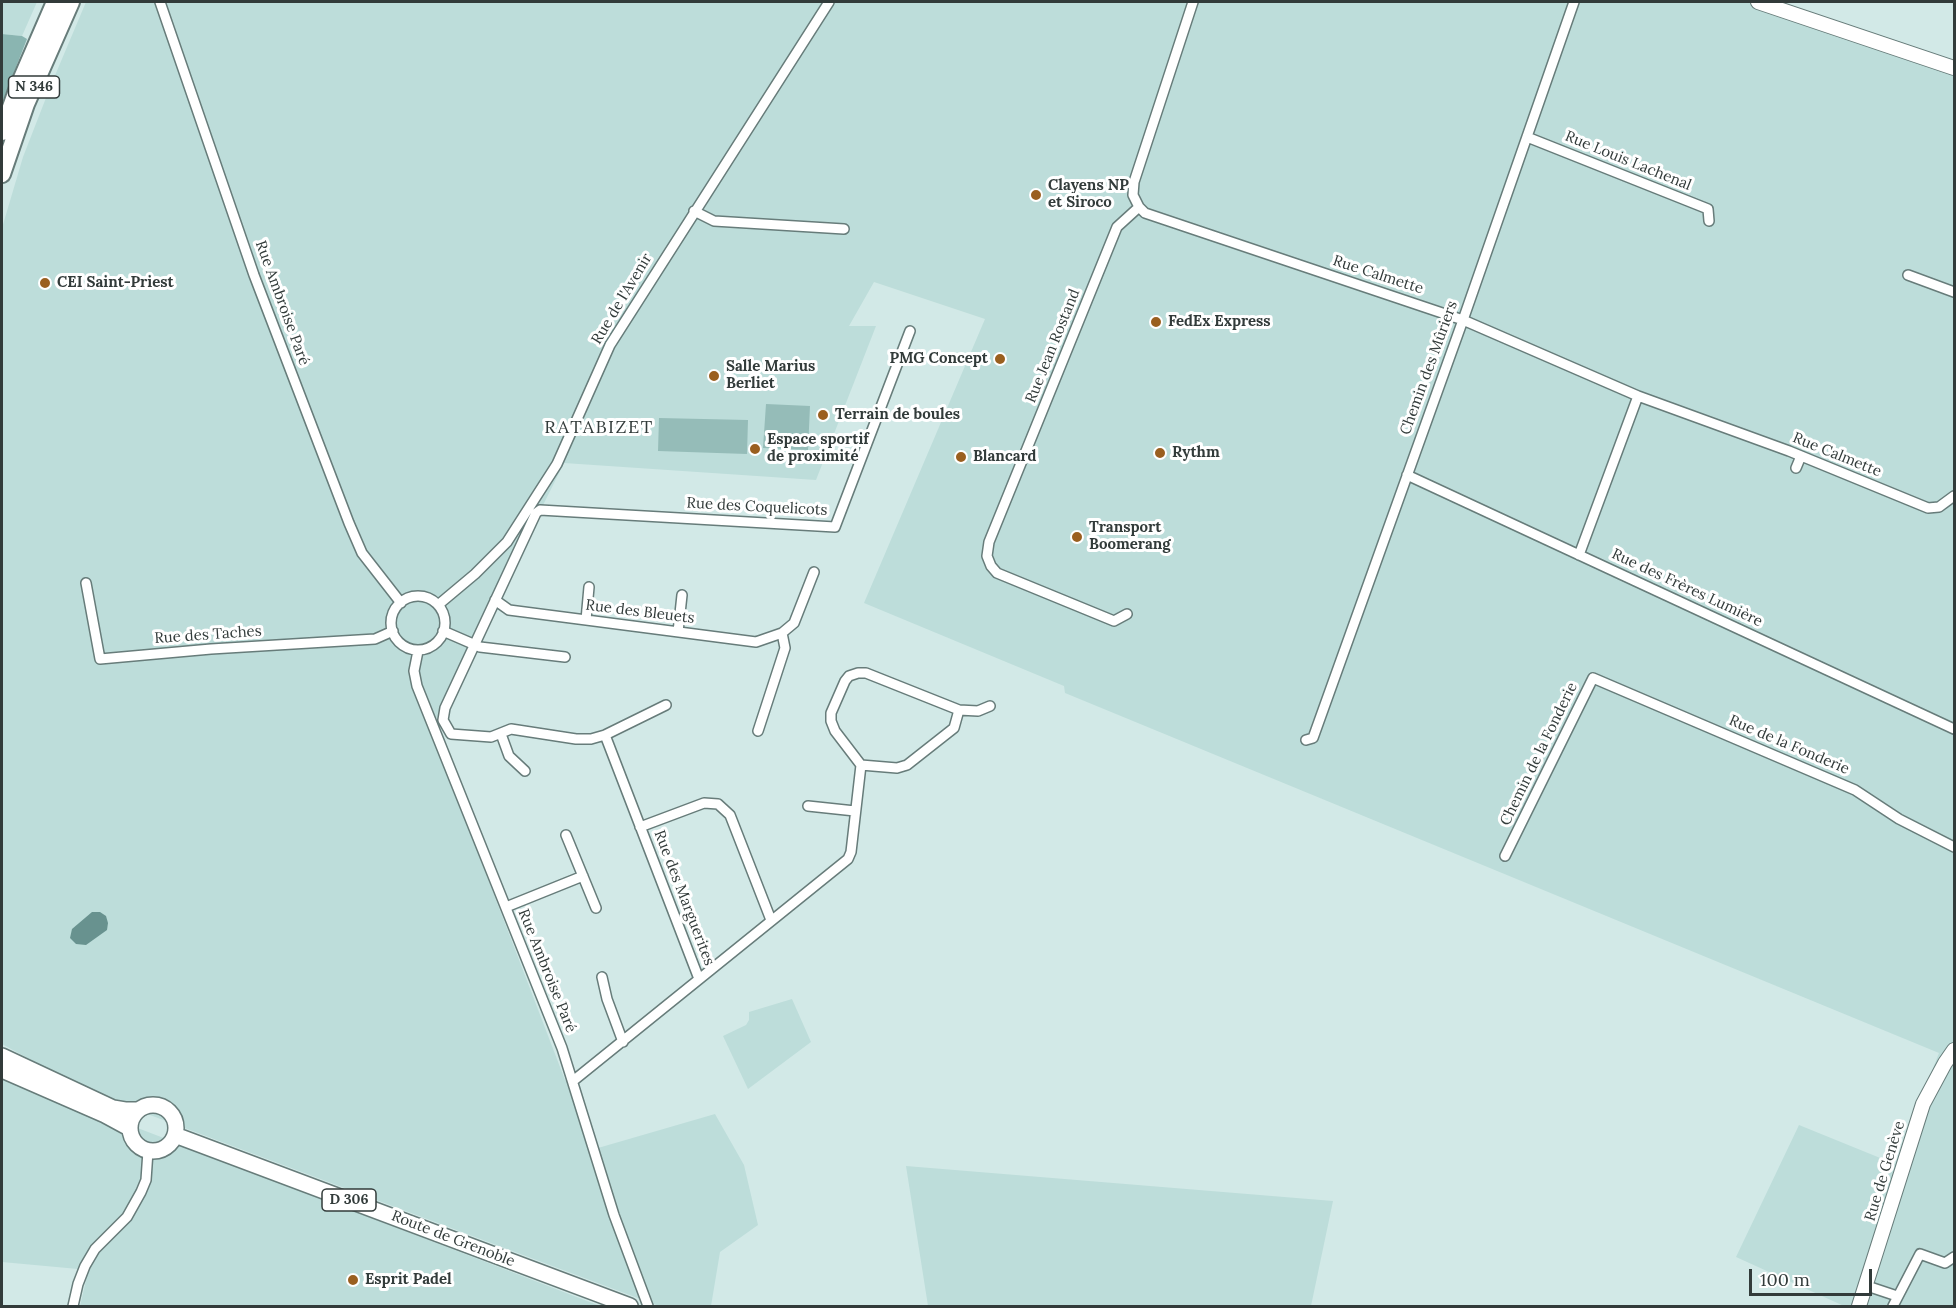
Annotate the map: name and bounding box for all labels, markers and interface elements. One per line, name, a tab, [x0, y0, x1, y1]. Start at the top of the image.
road number: N 346	[9, 76, 60, 98]
street label: Rue Louis Lachenal	[1562, 127, 1694, 195]
place label: Clayens NP et Siroco	[1048, 177, 1129, 212]
marker: Clayens NP et Siroco	[1029, 188, 1043, 202]
street label: Rue Ambroise Paré	[251, 238, 313, 368]
street label: Rue de l'Avenir	[588, 250, 656, 348]
street label: Rue Calmette	[1330, 252, 1426, 298]
place label: CEI Saint-Priest	[57, 274, 174, 292]
marker: CEI Saint-Priest	[38, 276, 52, 290]
street label: Rue Jean Rostand	[1022, 286, 1084, 406]
street label: Chemin des Mûriers	[1396, 299, 1462, 437]
place label: FedEx Express	[1168, 313, 1271, 331]
marker: FedEx Express	[1149, 315, 1163, 329]
place label: PMG Concept	[889, 350, 988, 368]
marker: PMG Concept	[993, 352, 1007, 366]
place label: Salle Marius Berliet	[726, 358, 815, 393]
marker: Salle Marius Berliet	[707, 369, 721, 383]
place label: Terrain de boules	[835, 406, 960, 424]
marker: Terrain de boules	[816, 408, 830, 422]
district label: RATABIZET	[544, 417, 654, 439]
street label: Rue Calmette	[1790, 429, 1884, 481]
place label: Espace sportif de proximité	[767, 431, 869, 466]
marker: Espace sportif de proximité	[748, 442, 762, 456]
place label: Rythm	[1172, 444, 1220, 462]
marker: Rythm	[1153, 446, 1167, 460]
place label: Blancard	[973, 448, 1037, 466]
marker: Blancard	[954, 450, 968, 464]
street label: Rue des Coquelicots	[686, 494, 828, 520]
place label: Transport Boomerang	[1089, 519, 1171, 554]
marker: Transport Boomerang	[1070, 530, 1084, 544]
street label: Rue des Frères Lumière	[1609, 545, 1765, 631]
street label: Rue des Bleuets	[585, 596, 695, 628]
street label: Rue des Taches	[154, 622, 262, 648]
street label: Chemin de la Fonderie	[1497, 680, 1581, 828]
street label: Rue de la Fonderie	[1726, 711, 1852, 779]
street label: Rue des Marguerites	[650, 828, 718, 968]
street label: Rue Ambroise Paré	[514, 907, 580, 1035]
street label: Rue de Genève	[1861, 1119, 1909, 1223]
road number: D 306	[322, 1189, 376, 1211]
street label: Route de Grenoble	[389, 1207, 517, 1271]
scale bar	[1752, 1257, 1875, 1295]
text: 100 m	[1760, 1268, 1810, 1291]
place label: Esprit Padel	[365, 1271, 452, 1289]
marker: Esprit Padel	[346, 1273, 360, 1287]

